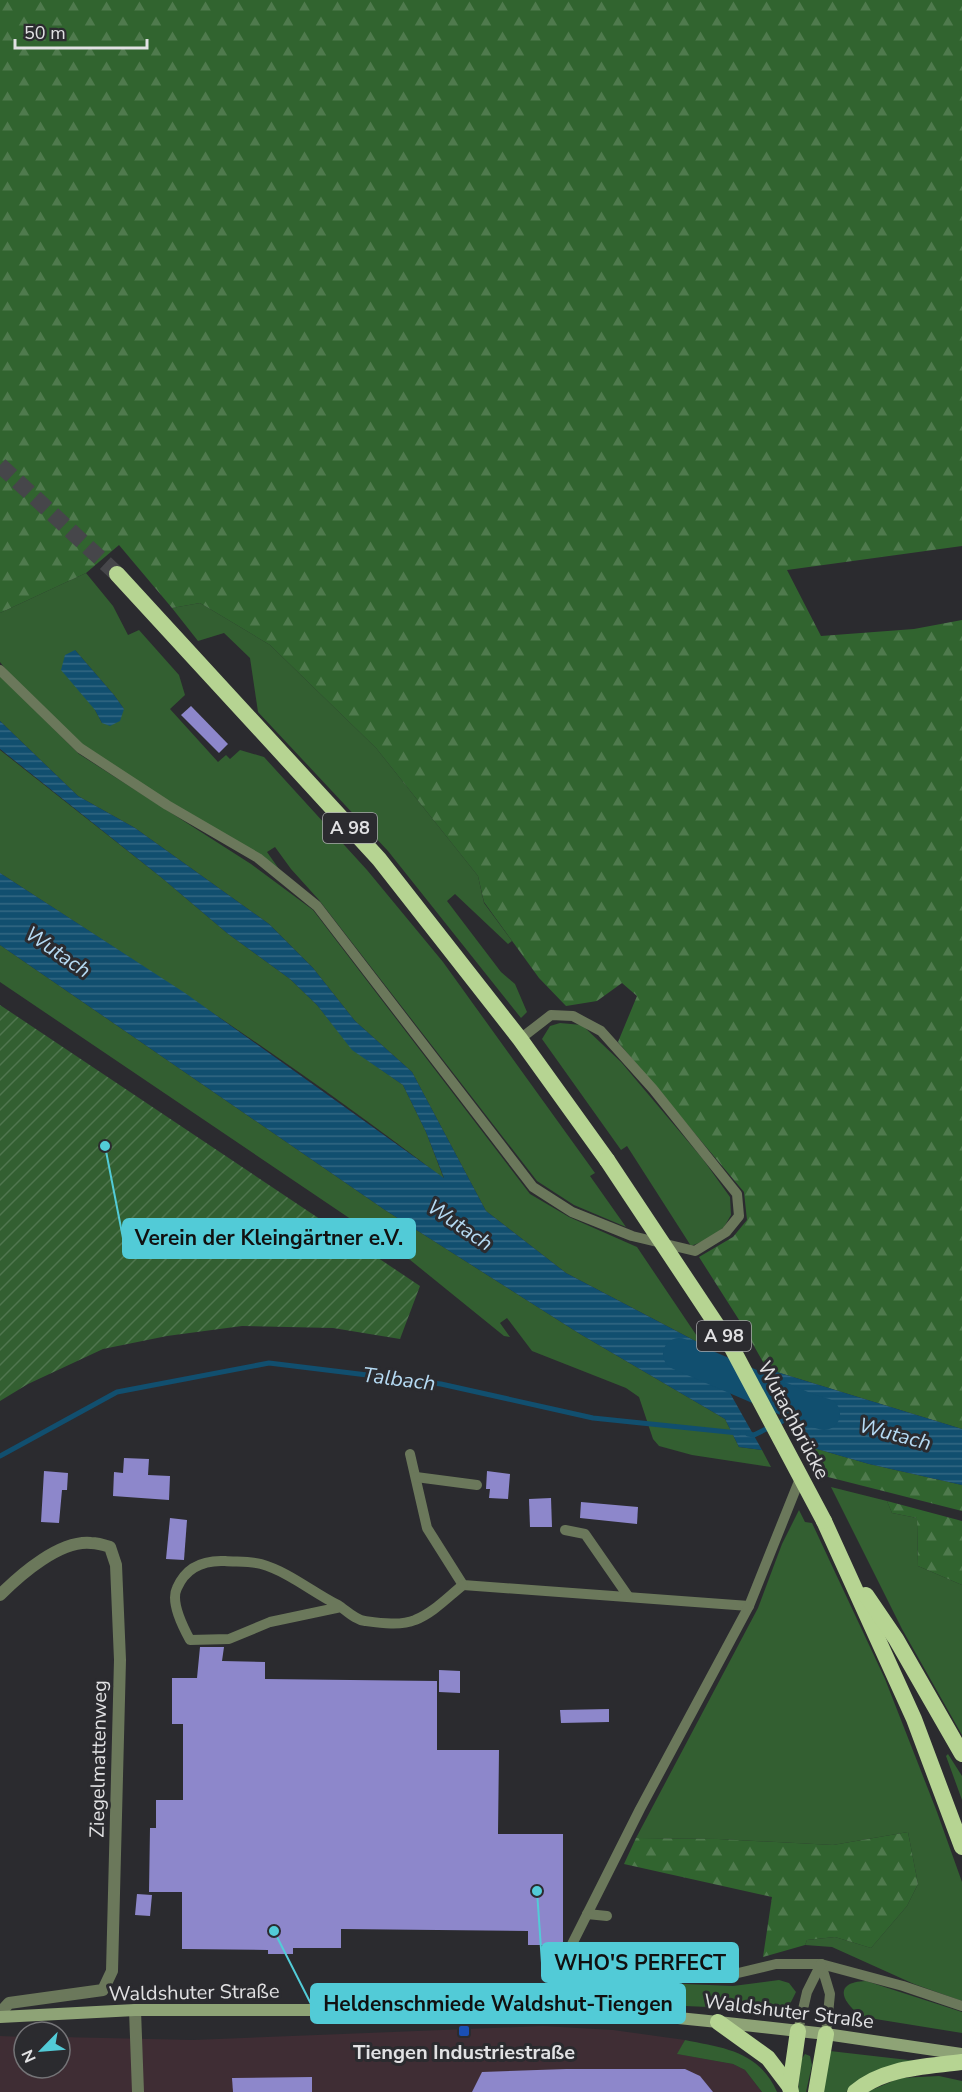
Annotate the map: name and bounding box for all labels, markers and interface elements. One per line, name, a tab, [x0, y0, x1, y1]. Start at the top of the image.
scale bar	[15, 12, 147, 50]
text: 50 m	[24, 21, 66, 45]
road number: A 98	[323, 813, 377, 843]
water label: Wutach	[20, 920, 96, 984]
water label: Wutach	[422, 1193, 498, 1257]
callout: Verein der Kleingärtner e.V.	[123, 1219, 415, 1258]
text: Verein der Kleingärtner e.V.	[134, 1224, 403, 1252]
road number: A 98	[697, 1321, 751, 1351]
street label: Wutachbrücke	[751, 1356, 836, 1484]
water label: Talbach	[361, 1361, 437, 1397]
water label: Wutach	[856, 1411, 934, 1457]
street label: Ziegelmattenweg	[84, 1680, 113, 1838]
callout: WHO'S PERFECT	[542, 1943, 738, 1982]
text: WHO'S PERFECT	[554, 1949, 726, 1977]
street label: Waldshuter Straße	[108, 1978, 280, 2007]
callout: Heldenschmiede Waldshut-Tiengen	[311, 1984, 685, 2023]
street label: Waldshuter Straße	[703, 1988, 875, 2035]
text: Heldenschmiede Waldshut-Tiengen	[323, 1990, 673, 2018]
north arrow	[12, 2020, 72, 2080]
marker: Tiengen Industriestraße	[457, 2024, 471, 2038]
place label: Tiengen Industriestraße	[353, 2039, 575, 2066]
text: N	[17, 2046, 42, 2066]

